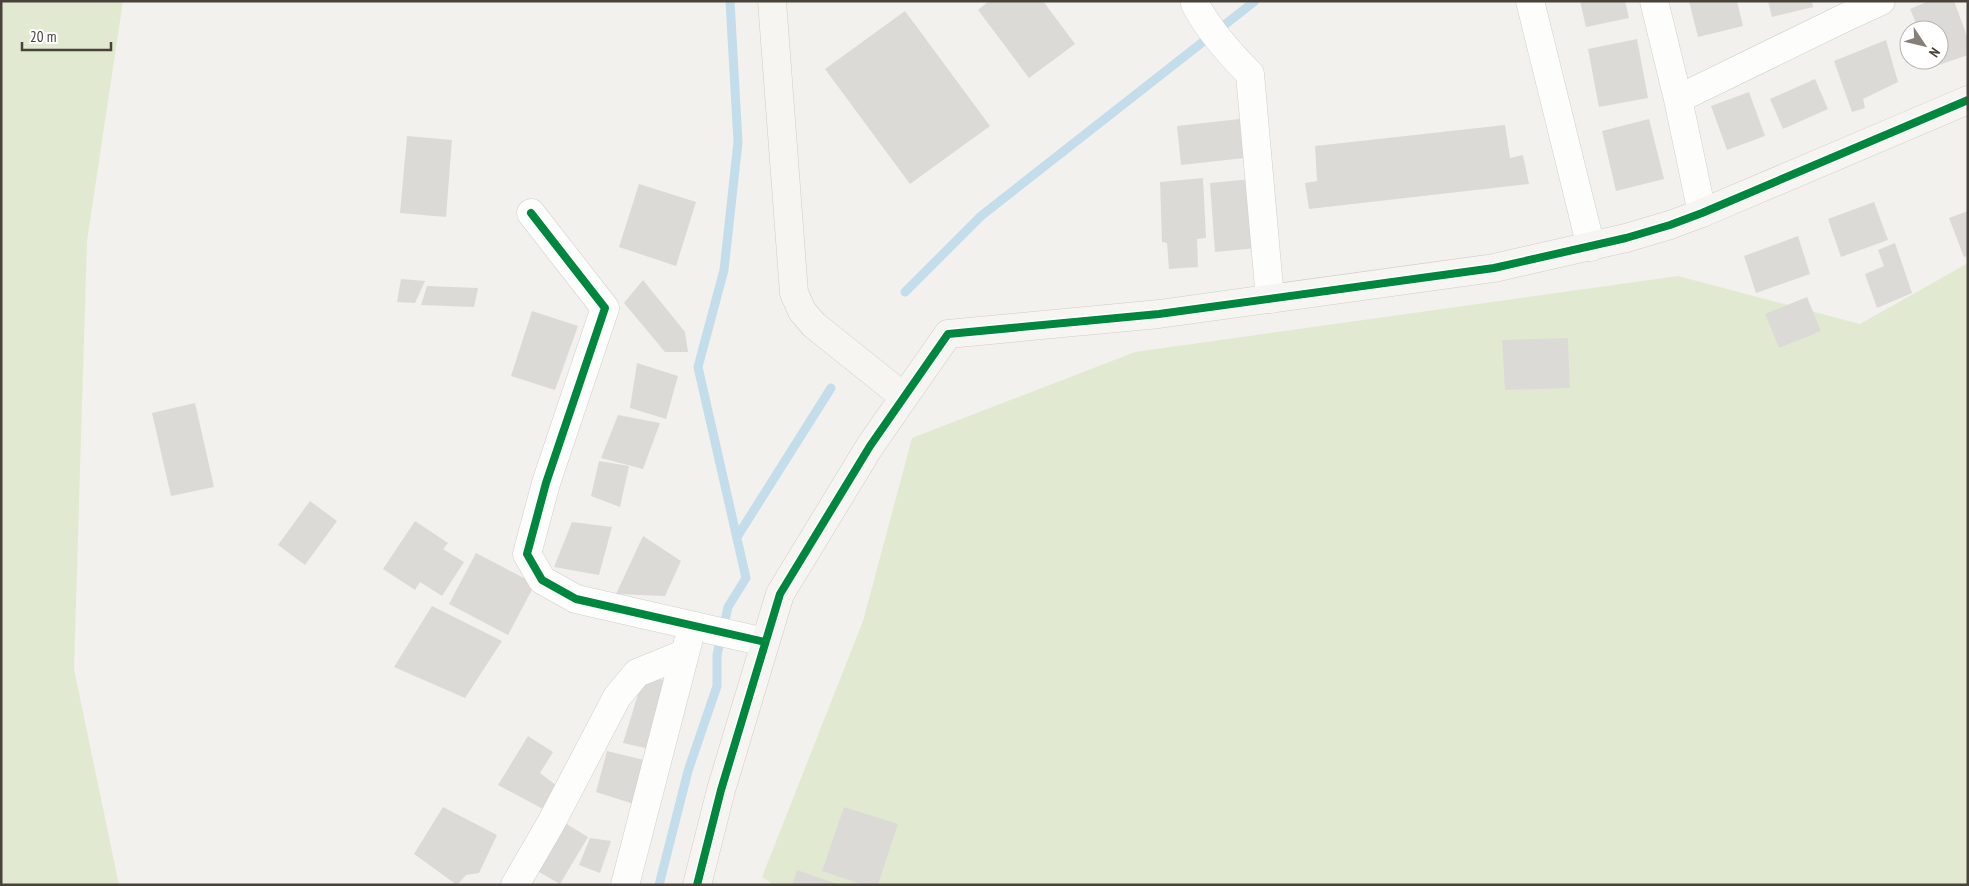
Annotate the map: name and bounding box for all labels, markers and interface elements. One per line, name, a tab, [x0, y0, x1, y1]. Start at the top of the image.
scale bar	[22, 20, 111, 52]
north arrow	[1899, 20, 1949, 70]
text: 20 m	[30, 27, 56, 46]
text: N	[1925, 44, 1944, 61]

